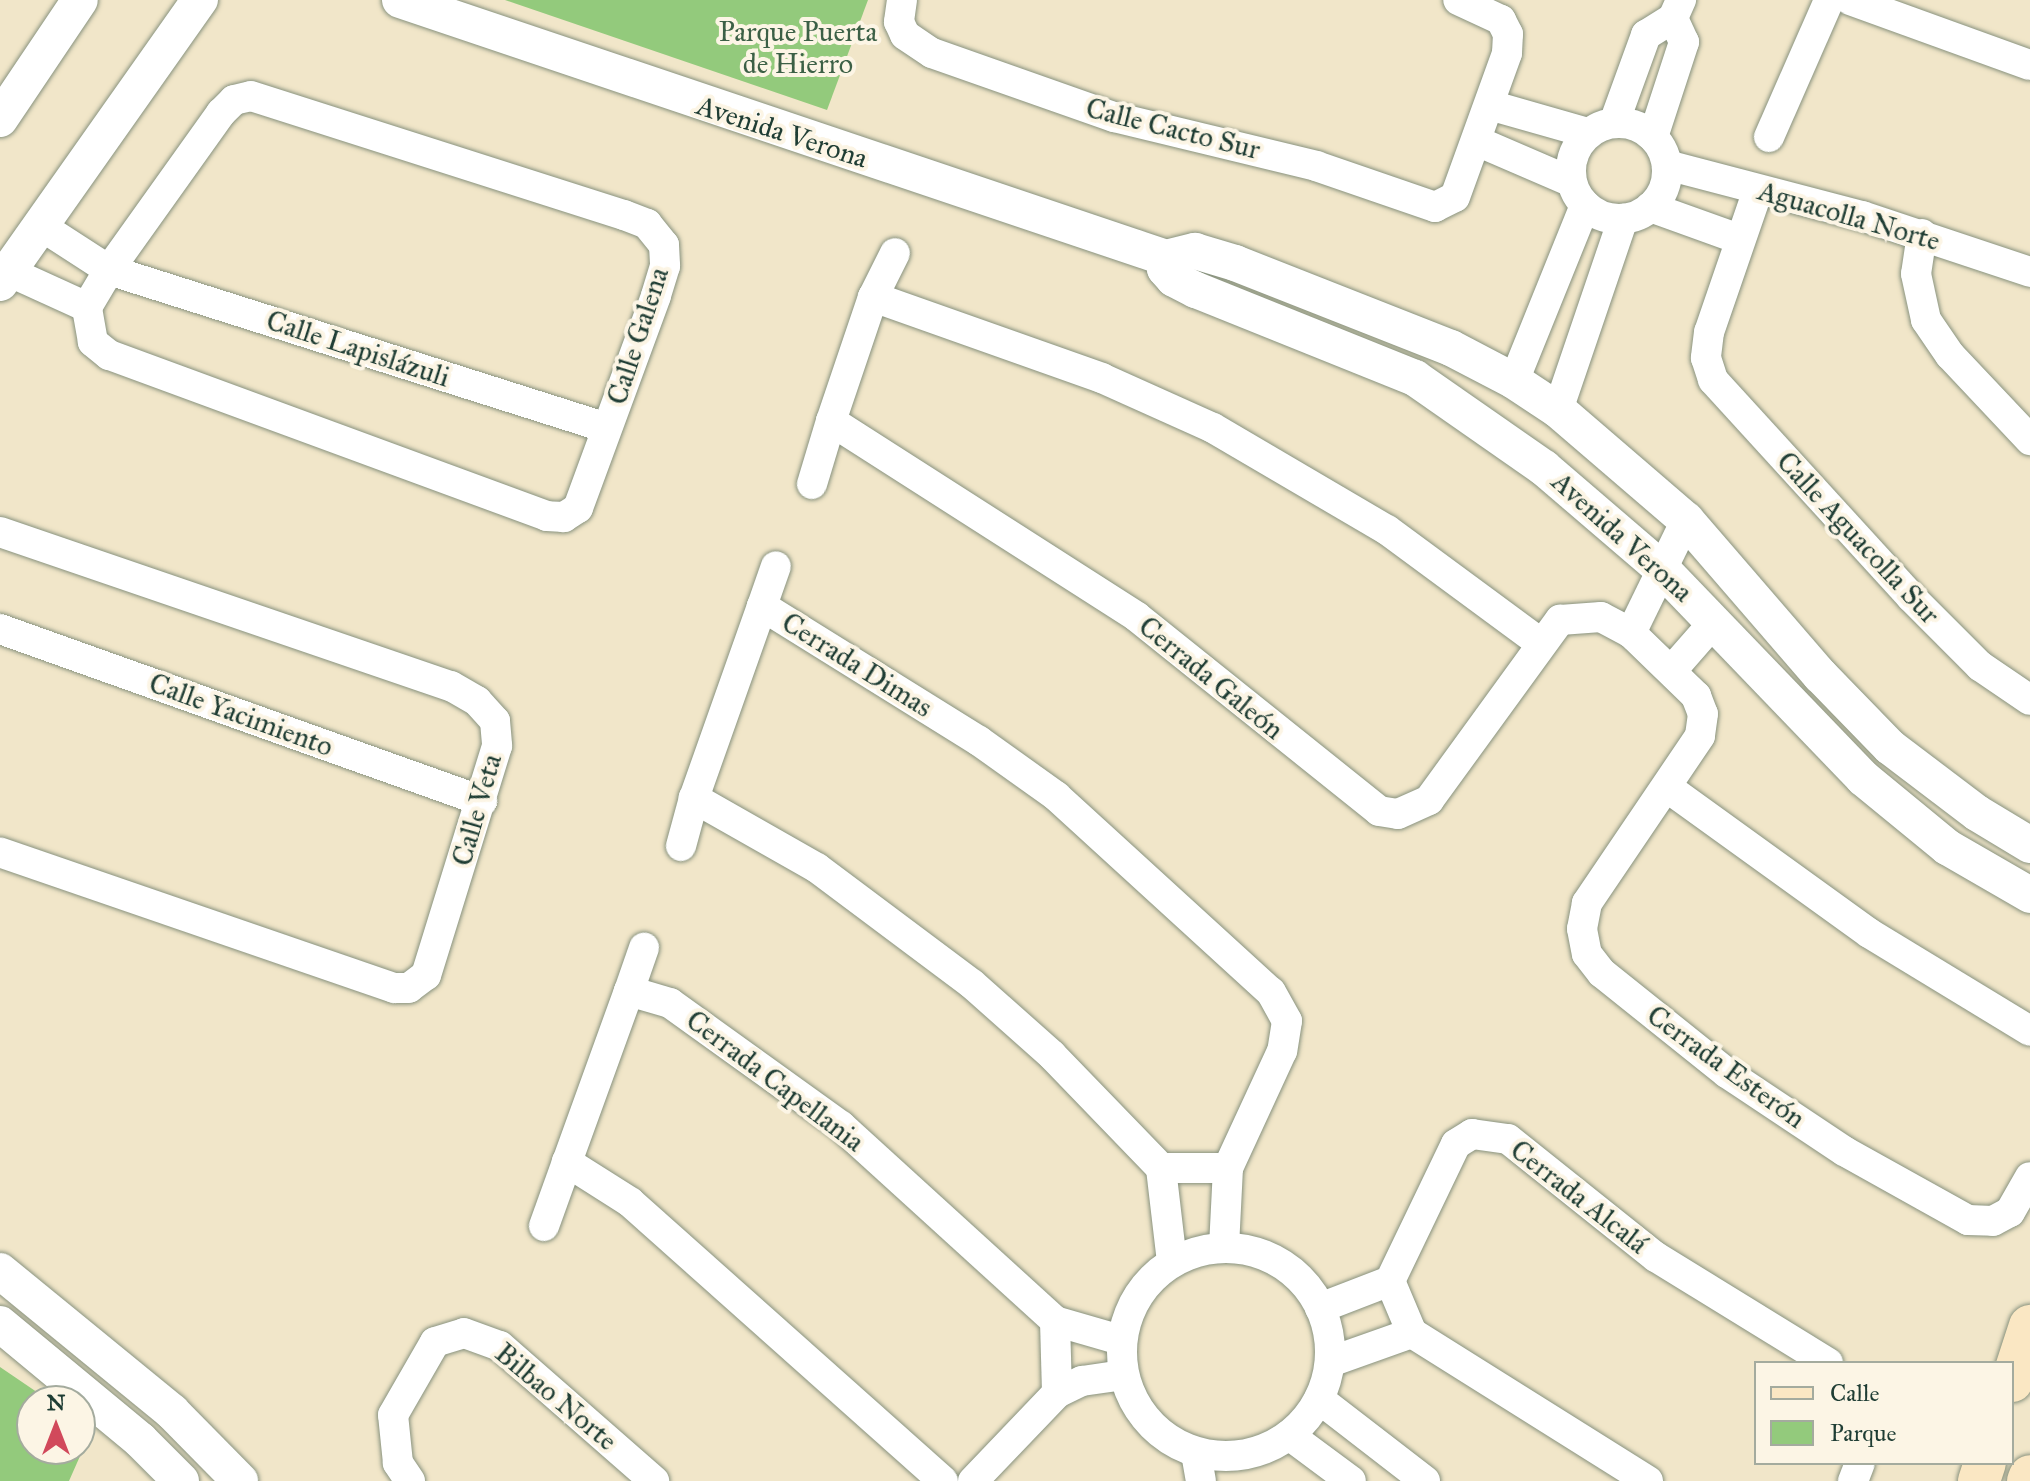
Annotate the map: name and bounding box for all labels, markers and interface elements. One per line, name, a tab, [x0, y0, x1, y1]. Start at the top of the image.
park label: Parque Puerta de Hierro	[719, 15, 877, 81]
street label: Avenida Verona	[692, 89, 872, 175]
street label: Calle Cacto Sur	[1082, 91, 1264, 167]
street label: Aguacolla Norte	[1754, 174, 1944, 258]
street label: Calle Galena	[600, 263, 676, 409]
street label: Calle Lapislázuli	[262, 304, 454, 394]
street label: Calle Aguacolla Sur	[1770, 445, 1946, 631]
street label: Avenida Verona	[1545, 465, 1699, 609]
street label: Cerrada Dimas	[776, 605, 938, 725]
street label: Cerrada Galeón	[1132, 609, 1290, 747]
street label: Calle Yacimiento	[145, 666, 337, 764]
street label: Calle Veta	[445, 750, 509, 870]
street label: Cerrada Esterón	[1640, 998, 1812, 1136]
street label: Cerrada Capellania	[680, 1003, 870, 1159]
street label: Cerrada Alcalá	[1504, 1133, 1654, 1261]
street label: Bilbao Norte	[488, 1336, 624, 1458]
legend	[1754, 1361, 2014, 1465]
text: Calle	[1830, 1378, 1879, 1408]
north arrow	[16, 1385, 96, 1465]
text: N	[47, 1389, 65, 1416]
text: Parque	[1830, 1418, 1897, 1448]

